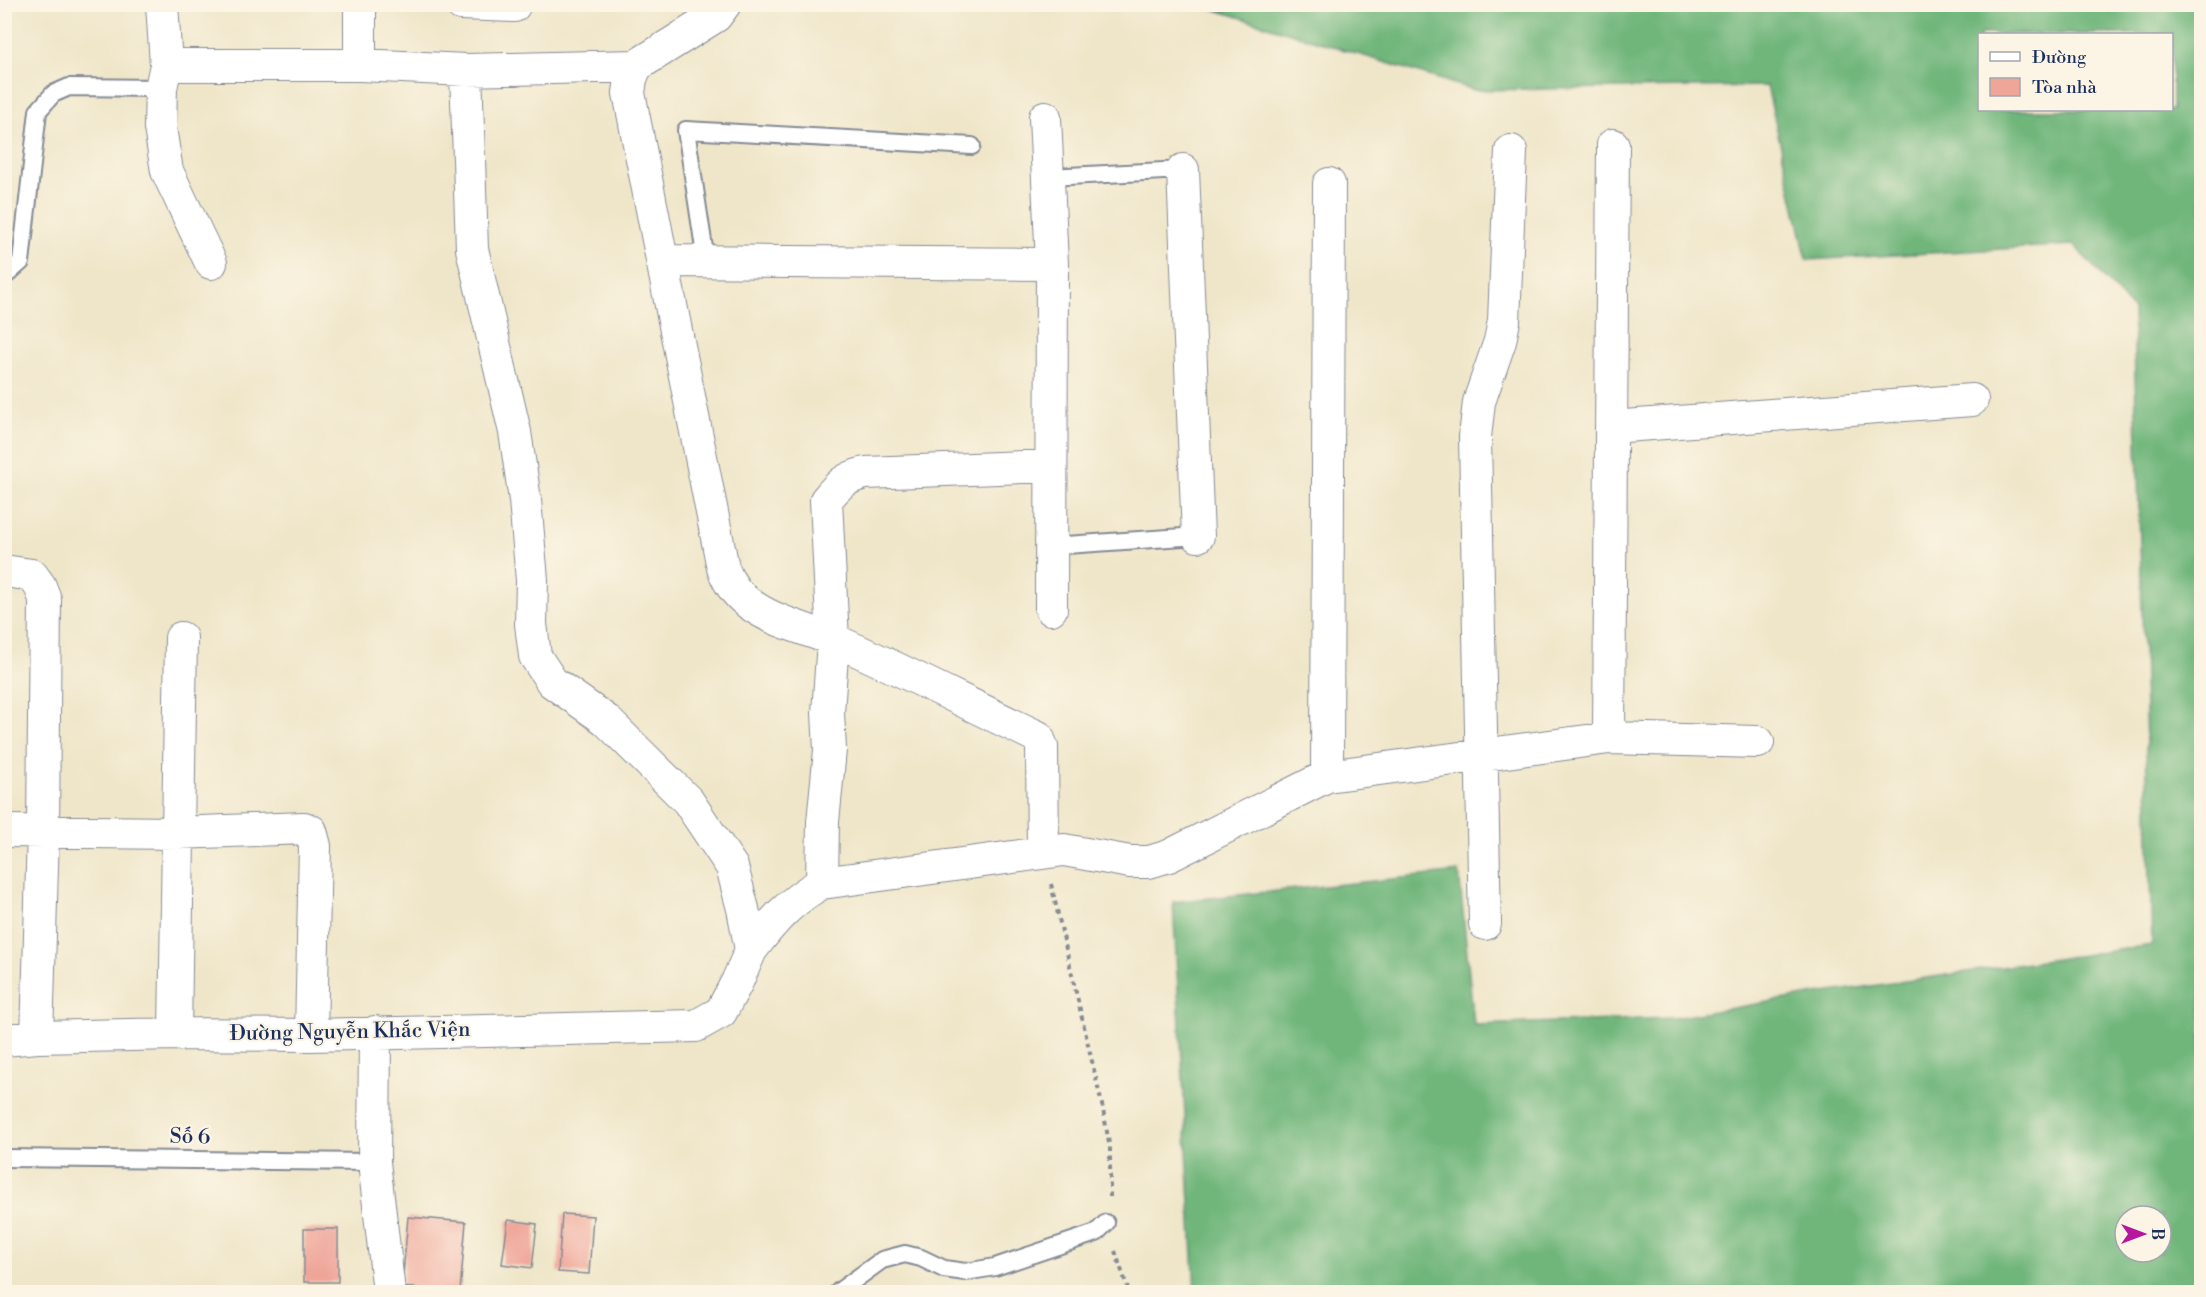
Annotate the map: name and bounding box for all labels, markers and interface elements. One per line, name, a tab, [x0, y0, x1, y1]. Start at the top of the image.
legend	[1978, 33, 2173, 111]
text: Đường	[2032, 46, 2087, 69]
text: Tòa nhà	[2032, 76, 2097, 99]
street label: Đường Nguyễn Khắc Viện	[229, 1017, 471, 1047]
street label: Số 6	[169, 1124, 211, 1150]
north arrow	[2113, 1204, 2173, 1264]
text: B	[2147, 1228, 2167, 1240]

